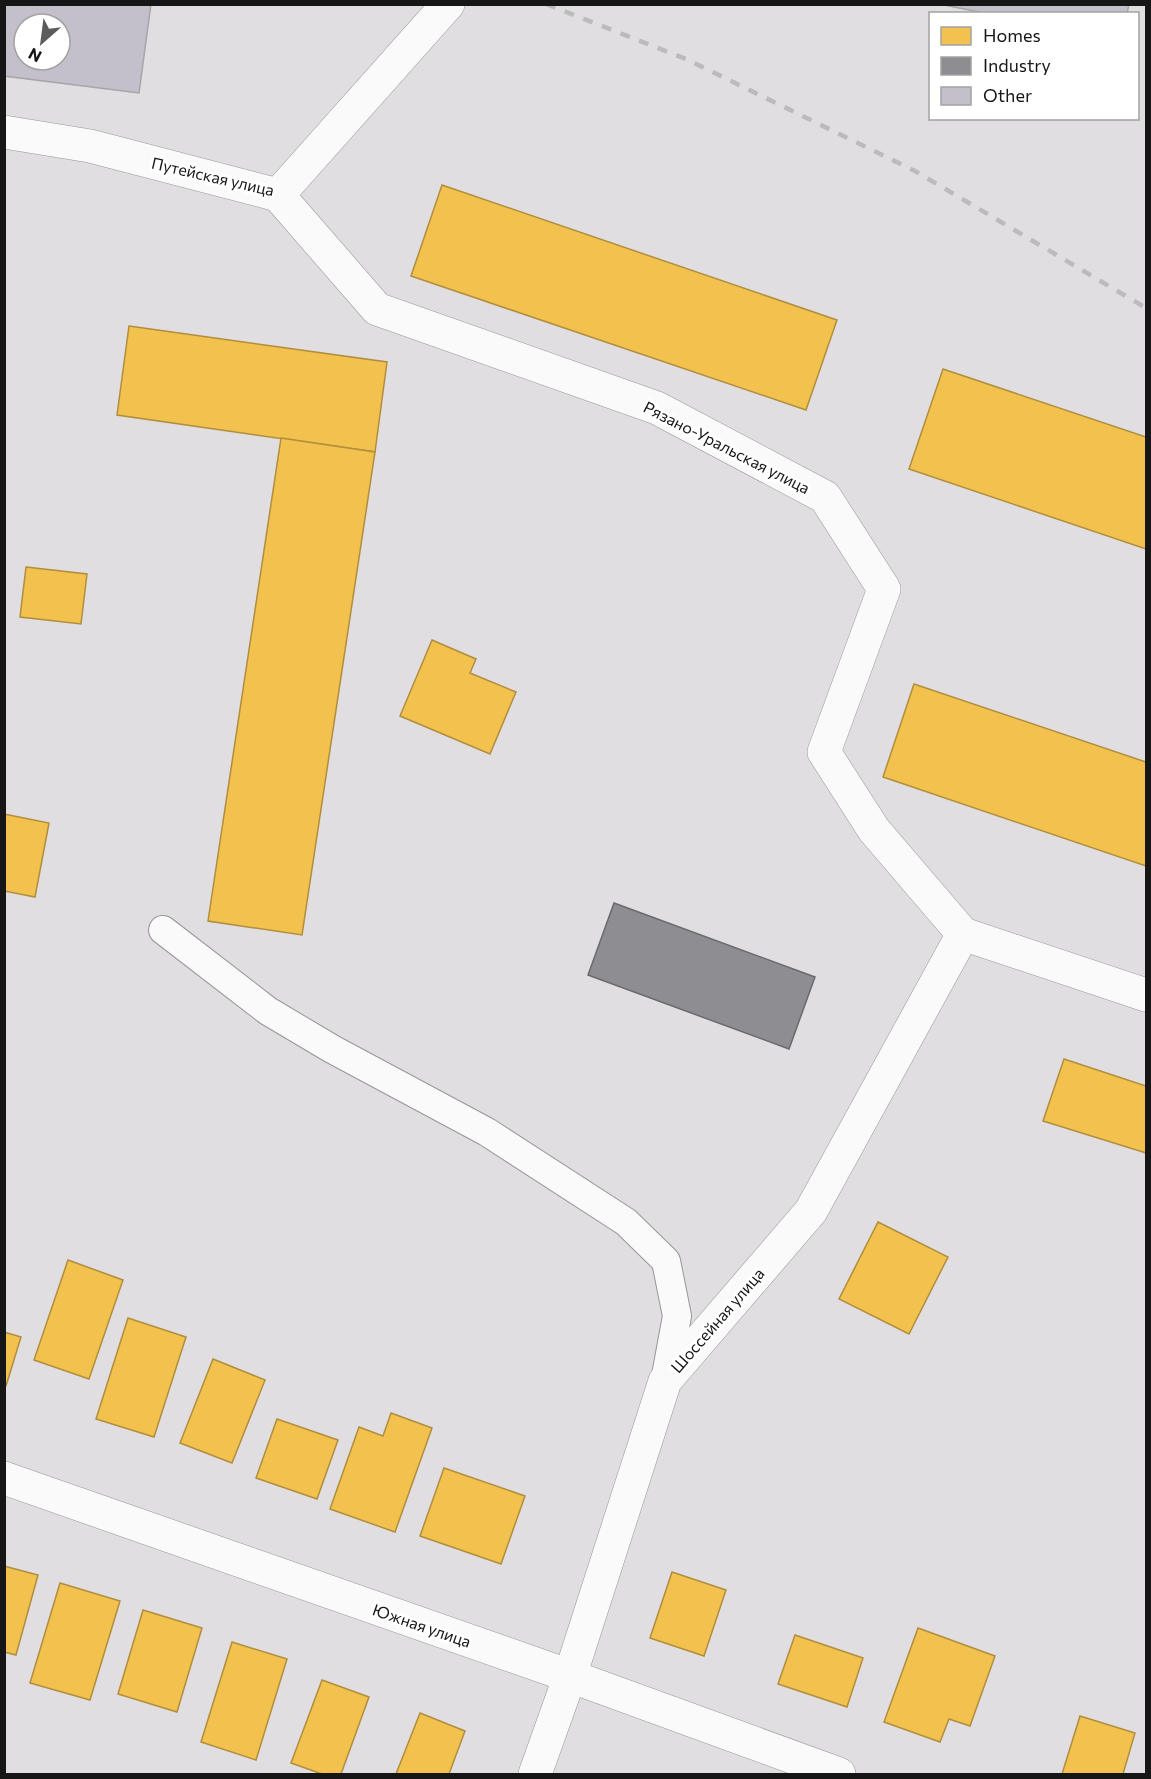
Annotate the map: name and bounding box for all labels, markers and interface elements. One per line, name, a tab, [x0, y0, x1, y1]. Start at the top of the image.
north arrow	[12, 12, 72, 72]
legend	[929, 12, 1139, 120]
text: Homes	[983, 24, 1041, 46]
text: N	[25, 44, 44, 67]
text: Industry	[983, 54, 1051, 76]
text: Other	[983, 84, 1032, 106]
street label: Путейская улица	[150, 153, 276, 199]
street label: Рязано-Уральская улица	[641, 397, 813, 497]
street label: Шоссейная улица	[666, 1264, 768, 1376]
street label: Южная улица	[370, 1599, 474, 1651]

